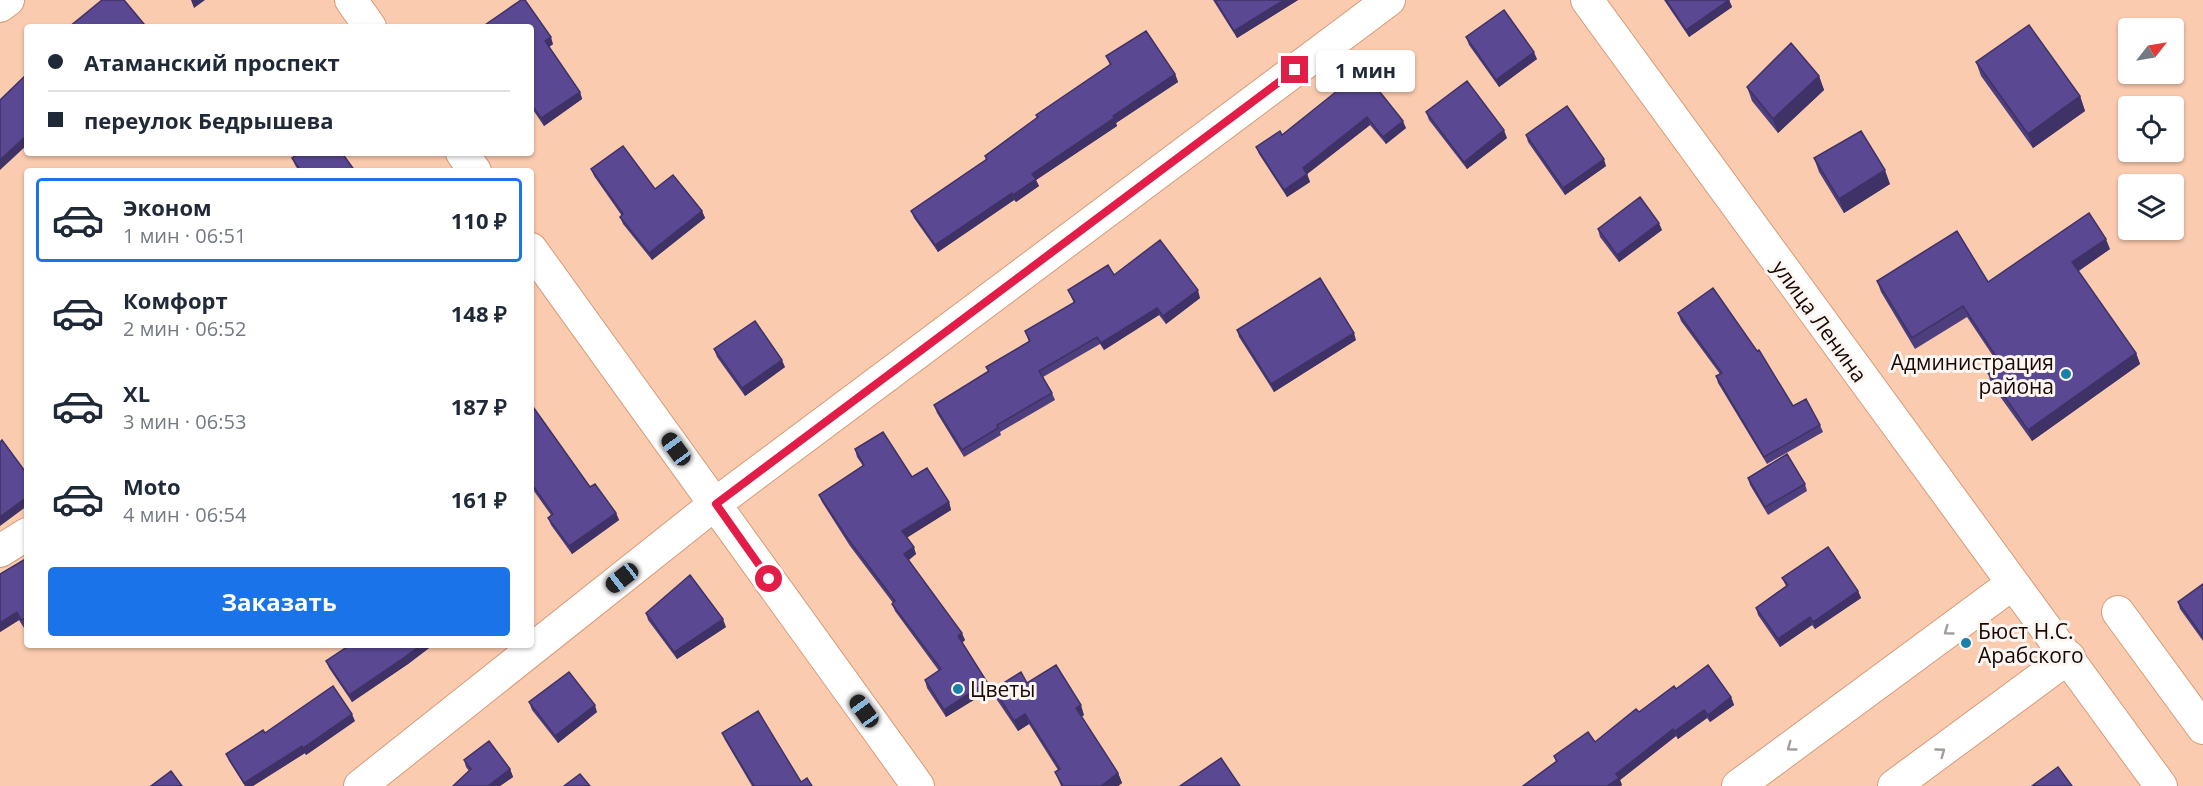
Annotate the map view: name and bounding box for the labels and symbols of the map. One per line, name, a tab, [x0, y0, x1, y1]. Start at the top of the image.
north arrow	[2118, 18, 2184, 84]
callout: 1 мин	[1316, 49, 1415, 91]
route end	[1281, 56, 1308, 83]
street label: улица Ленина	[1766, 254, 1874, 388]
place label: Администрация района	[1891, 348, 2054, 400]
marker: Администрация района	[2059, 367, 2073, 381]
car	[658, 429, 694, 469]
car	[602, 560, 642, 596]
route start	[755, 565, 782, 592]
place label: Бюст Н.С. Арабского	[1978, 617, 2084, 669]
one-way arrow	[1944, 624, 1955, 635]
marker: Бюст Н.С. Арабского	[1959, 636, 1973, 650]
place label: Цветы	[970, 675, 1035, 703]
marker: Цветы	[951, 682, 965, 696]
car	[846, 691, 882, 731]
one-way arrow	[1787, 740, 1798, 751]
one-way arrow	[1935, 748, 1946, 759]

